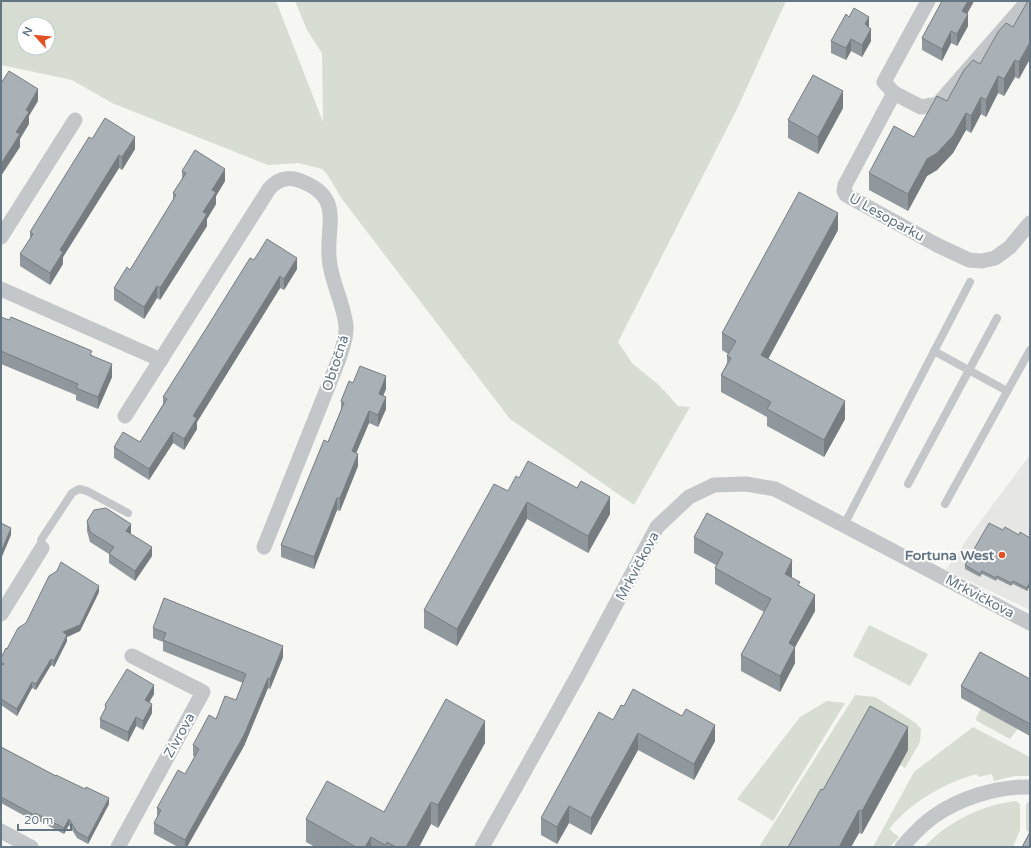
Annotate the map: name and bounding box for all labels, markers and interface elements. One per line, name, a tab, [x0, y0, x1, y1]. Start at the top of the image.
north arrow	[16, 16, 56, 56]
text: N	[20, 25, 35, 39]
street label: U Lesoparku	[846, 190, 927, 245]
street label: Obtočná	[318, 333, 352, 393]
street label: Mrkvičkova	[612, 529, 663, 604]
place label: Fortuna West	[905, 547, 995, 564]
marker: Fortuna West	[997, 550, 1007, 560]
street label: Mrkvičkova	[942, 571, 1017, 622]
street label: Zívrova	[160, 710, 199, 761]
scale bar	[18, 806, 71, 832]
text: 20 m	[24, 813, 53, 827]

